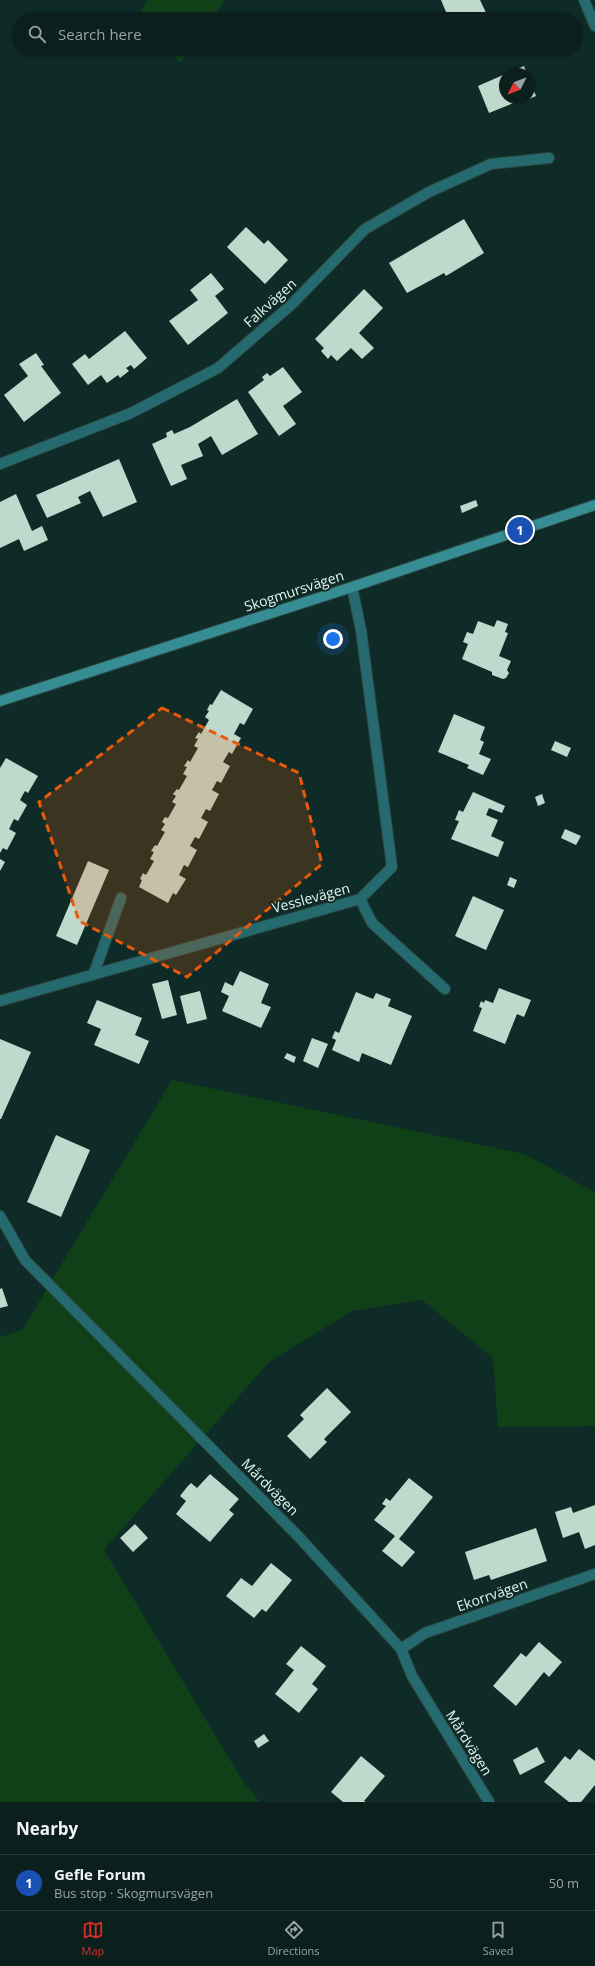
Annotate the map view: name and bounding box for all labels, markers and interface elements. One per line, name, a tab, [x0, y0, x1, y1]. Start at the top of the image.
search box	[12, 12, 583, 56]
icon: search	[26, 23, 48, 45]
text: Search here	[58, 24, 142, 44]
north arrow	[499, 68, 535, 104]
street label: Falkvägen	[239, 274, 300, 331]
pin: 1	[507, 515, 533, 545]
street label: Skogmursvägen	[242, 565, 346, 616]
your location	[323, 629, 343, 649]
street label: Vesslevägen	[270, 878, 352, 917]
street label: Mårdvägen	[238, 1454, 303, 1519]
street label: Ekorrvägen	[454, 1574, 530, 1616]
street label: Mårdvägen	[442, 1707, 497, 1779]
text: Nearby	[16, 1817, 78, 1840]
text: Gefle Forum	[54, 1864, 146, 1884]
text: 1	[25, 1874, 33, 1892]
text: 50 m	[549, 1874, 579, 1892]
text: Bus stop · Skogmursvägen	[54, 1884, 213, 1902]
tab: Map	[82, 1919, 104, 1958]
tab: Directions	[268, 1919, 320, 1958]
tab: Saved	[483, 1919, 513, 1958]

